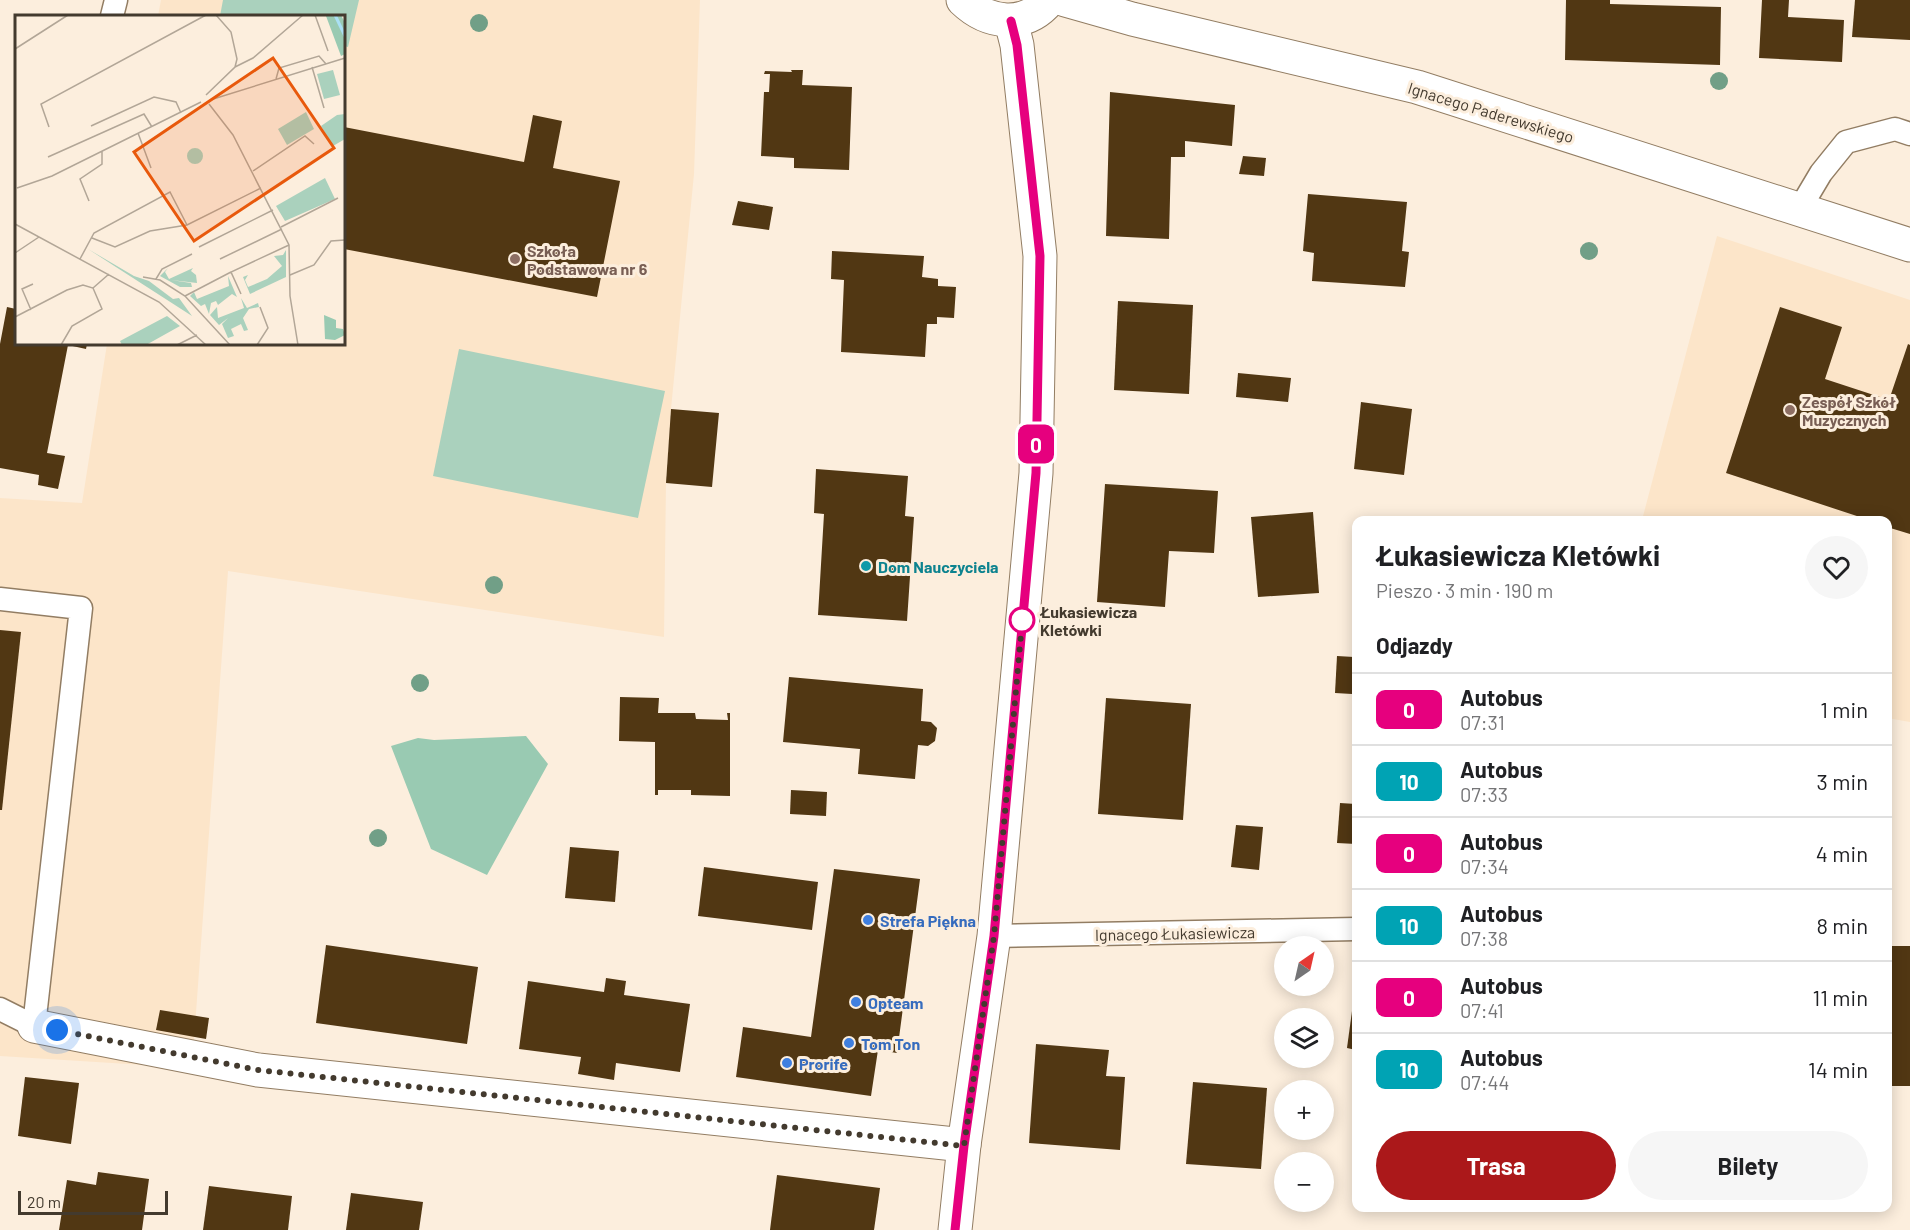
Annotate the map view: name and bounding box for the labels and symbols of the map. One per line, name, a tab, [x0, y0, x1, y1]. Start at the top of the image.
inset map	[15, 15, 345, 345]
street label: Ignacego Paderewskiego	[1406, 78, 1576, 146]
place label: Szkoła Podstawowa nr 6	[527, 241, 648, 278]
marker: Szkoła Podstawowa nr 6	[508, 252, 522, 266]
place label: Zespół Szkół Muzycznych	[1802, 392, 1896, 429]
marker: Zespół Szkół Muzycznych	[1783, 403, 1797, 417]
line badge: 0	[1016, 424, 1056, 464]
place label: Dom Nauczyciela	[878, 557, 999, 576]
marker: Dom Nauczyciela	[859, 559, 873, 573]
place label: Łukasiewicza Kletówki	[1039, 602, 1137, 639]
marker: Łukasiewicza Kletówki	[1009, 607, 1035, 633]
place label: Strefa Piękna	[880, 911, 976, 930]
marker: Strefa Piękna	[861, 913, 875, 927]
street label: Ignacego Łukasiewicza	[1095, 922, 1255, 944]
north arrow	[1274, 936, 1334, 996]
place label: Opteam	[868, 993, 923, 1012]
marker: Opteam	[849, 995, 863, 1009]
your location	[42, 1015, 72, 1045]
place label: Tom Ton	[861, 1034, 920, 1053]
marker: Tom Ton	[842, 1036, 856, 1050]
place label: Prorife	[799, 1054, 848, 1073]
marker: Prorife	[780, 1056, 794, 1070]
scale bar	[18, 1188, 168, 1216]

